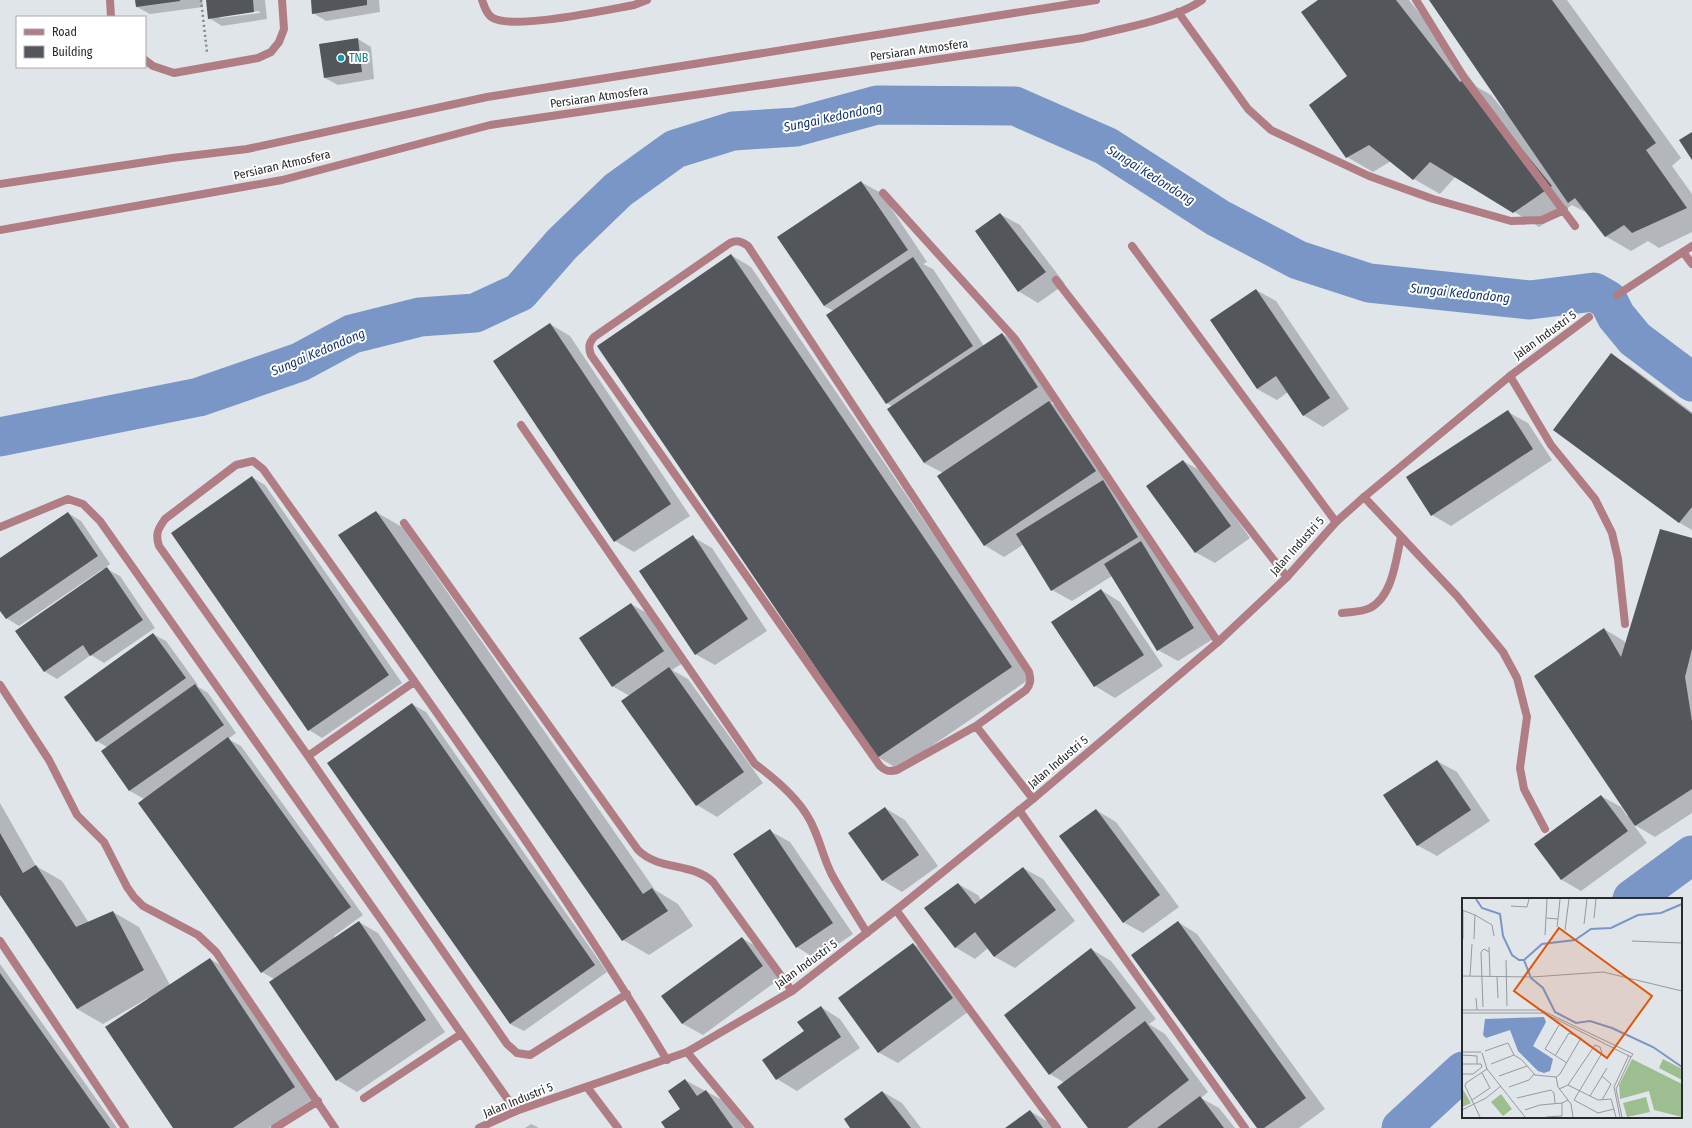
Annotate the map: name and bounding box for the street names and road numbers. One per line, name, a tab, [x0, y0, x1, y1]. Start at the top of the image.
street label: Persiaran Atmosfera	[869, 36, 969, 64]
street label: Persiaran Atmosfera	[549, 83, 649, 111]
street label: Persiaran Atmosfera	[232, 147, 332, 183]
street label: Jalan Industri 5	[1511, 307, 1579, 362]
street label: Jalan Industri 5	[1267, 513, 1327, 578]
street label: Jalan Industri 5	[1025, 733, 1091, 791]
street label: Jalan Industri 5	[772, 936, 840, 991]
street label: Jalan Industri 5	[481, 1079, 555, 1120]

